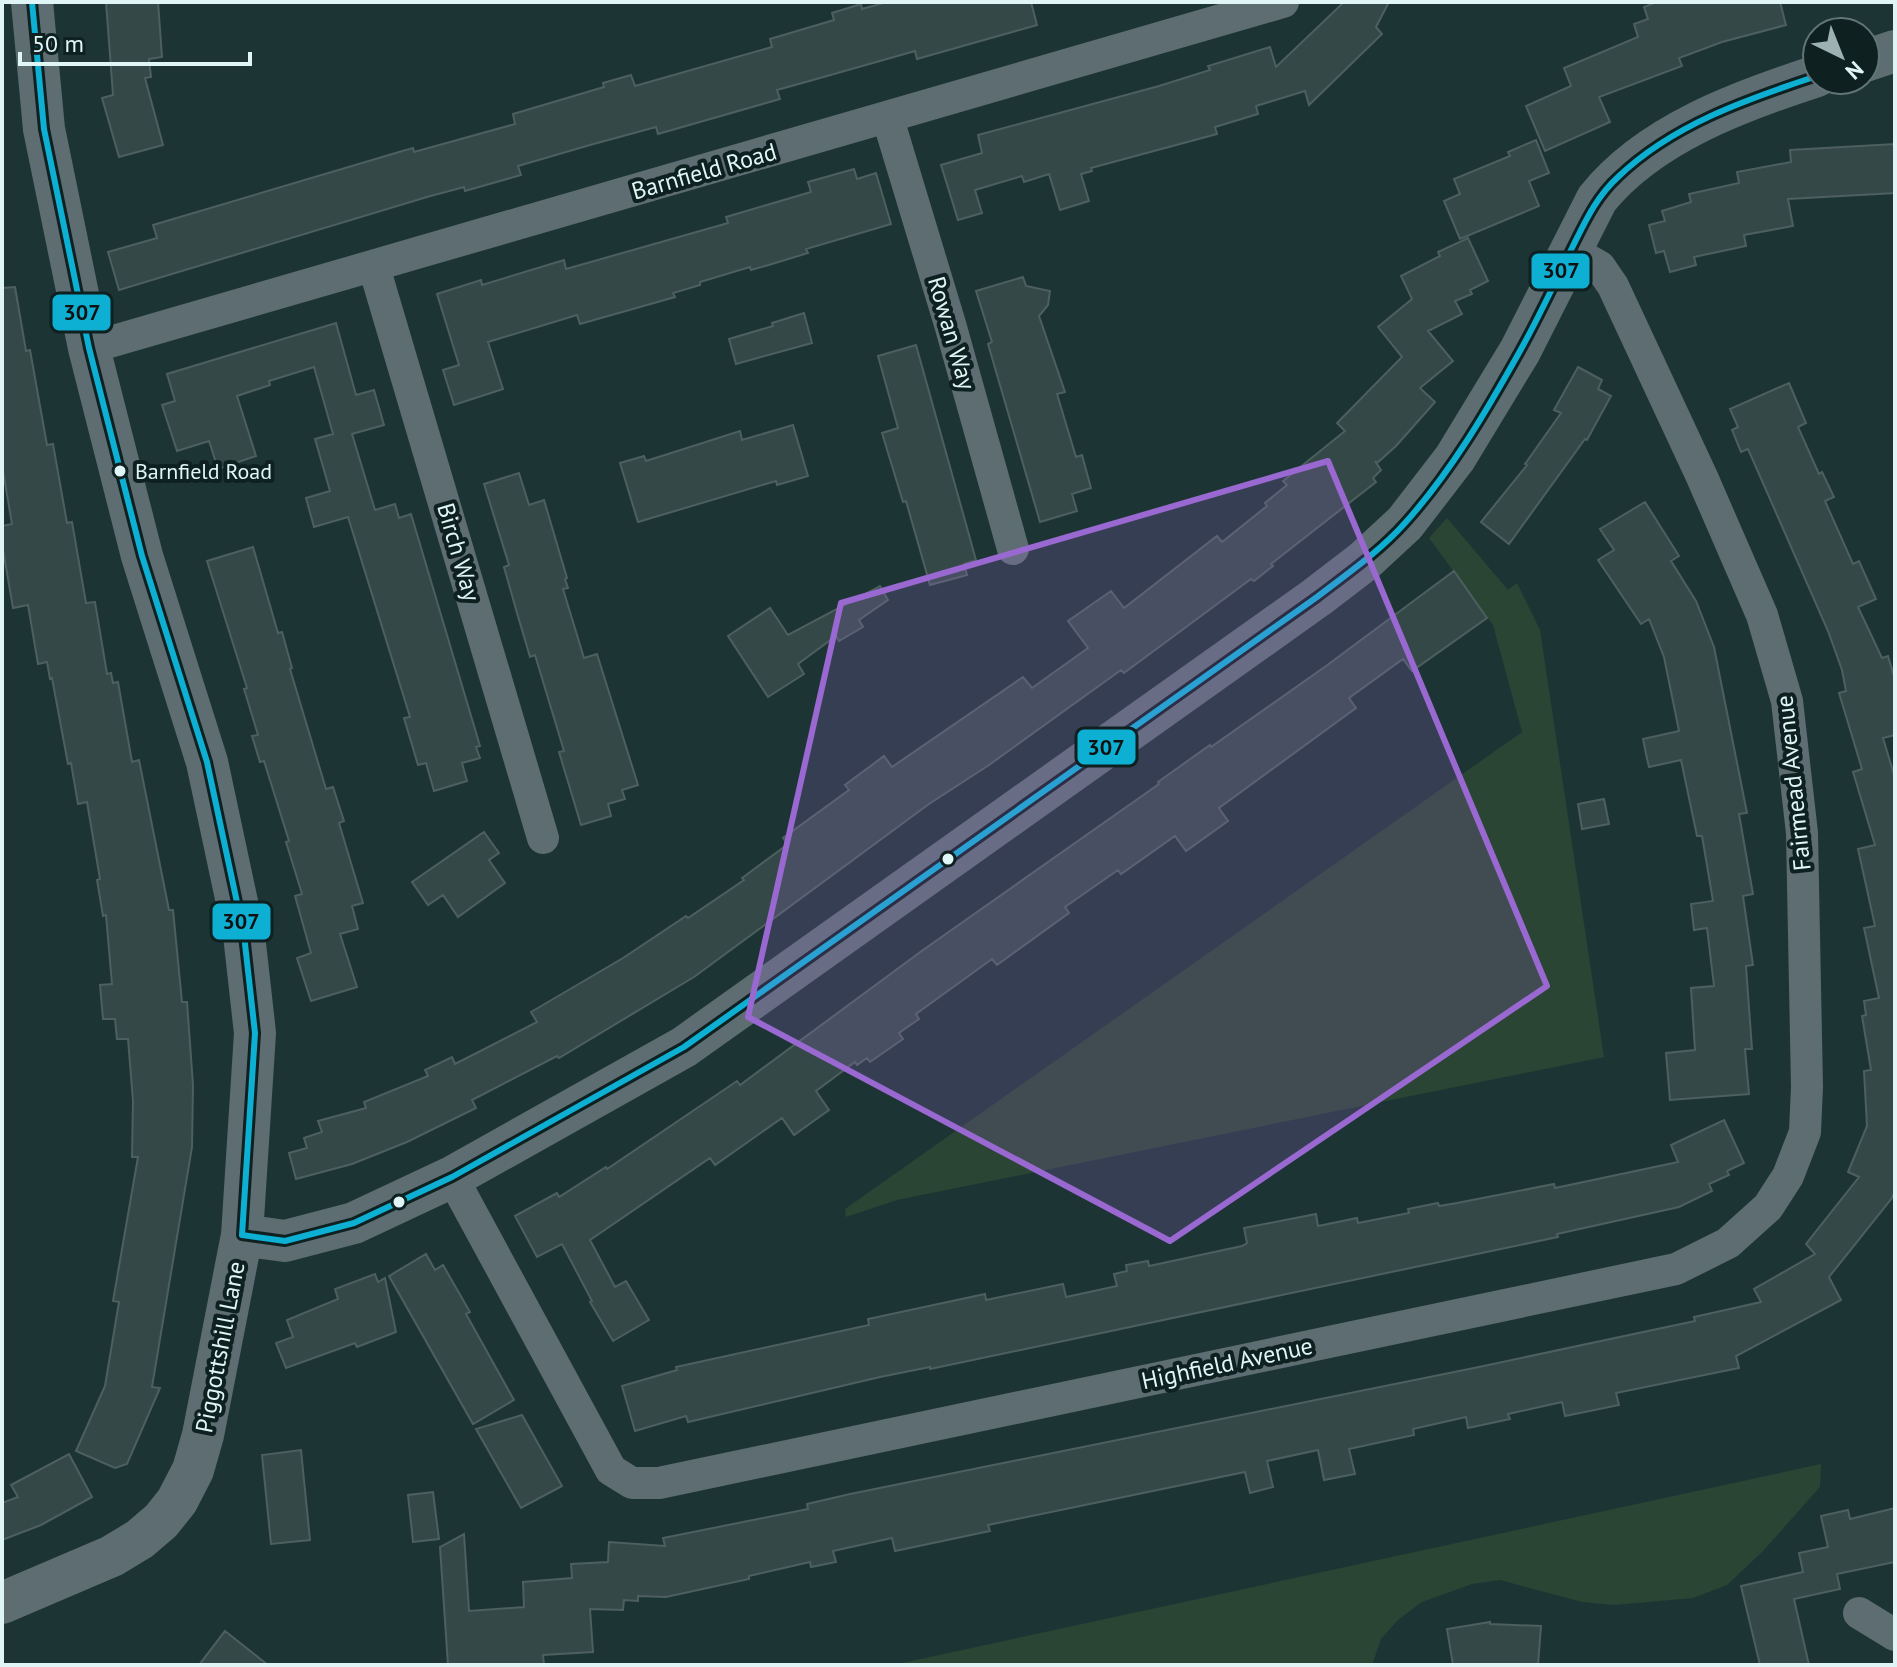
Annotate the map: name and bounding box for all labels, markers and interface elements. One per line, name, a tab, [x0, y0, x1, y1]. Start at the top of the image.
scale bar	[20, 16, 250, 66]
north arrow	[1801, 16, 1881, 96]
text: 50 m	[32, 28, 84, 59]
text: N	[1840, 55, 1869, 86]
street label: Barnfield Road	[628, 135, 780, 207]
line badge: 307	[1530, 252, 1591, 290]
text: 307	[1542, 256, 1580, 284]
street label: Rowan Way	[921, 273, 983, 393]
line badge: 307	[51, 293, 112, 332]
text: 307	[63, 298, 101, 326]
place label: Barnfield Road	[135, 457, 272, 485]
marker: Barnfield Road	[112, 463, 128, 479]
street label: Birch Way	[430, 499, 488, 605]
street label: Fairmead Avenue	[1768, 694, 1818, 872]
line badge: 307	[1076, 728, 1137, 766]
text: 307	[1087, 733, 1125, 761]
unlabelled marker	[940, 851, 956, 867]
line badge: 307	[211, 902, 272, 941]
text: 307	[222, 907, 260, 935]
unlabelled marker	[391, 1194, 407, 1210]
street label: Piggottshill Lane	[188, 1259, 252, 1435]
street label: Highfield Avenue	[1139, 1330, 1315, 1396]

